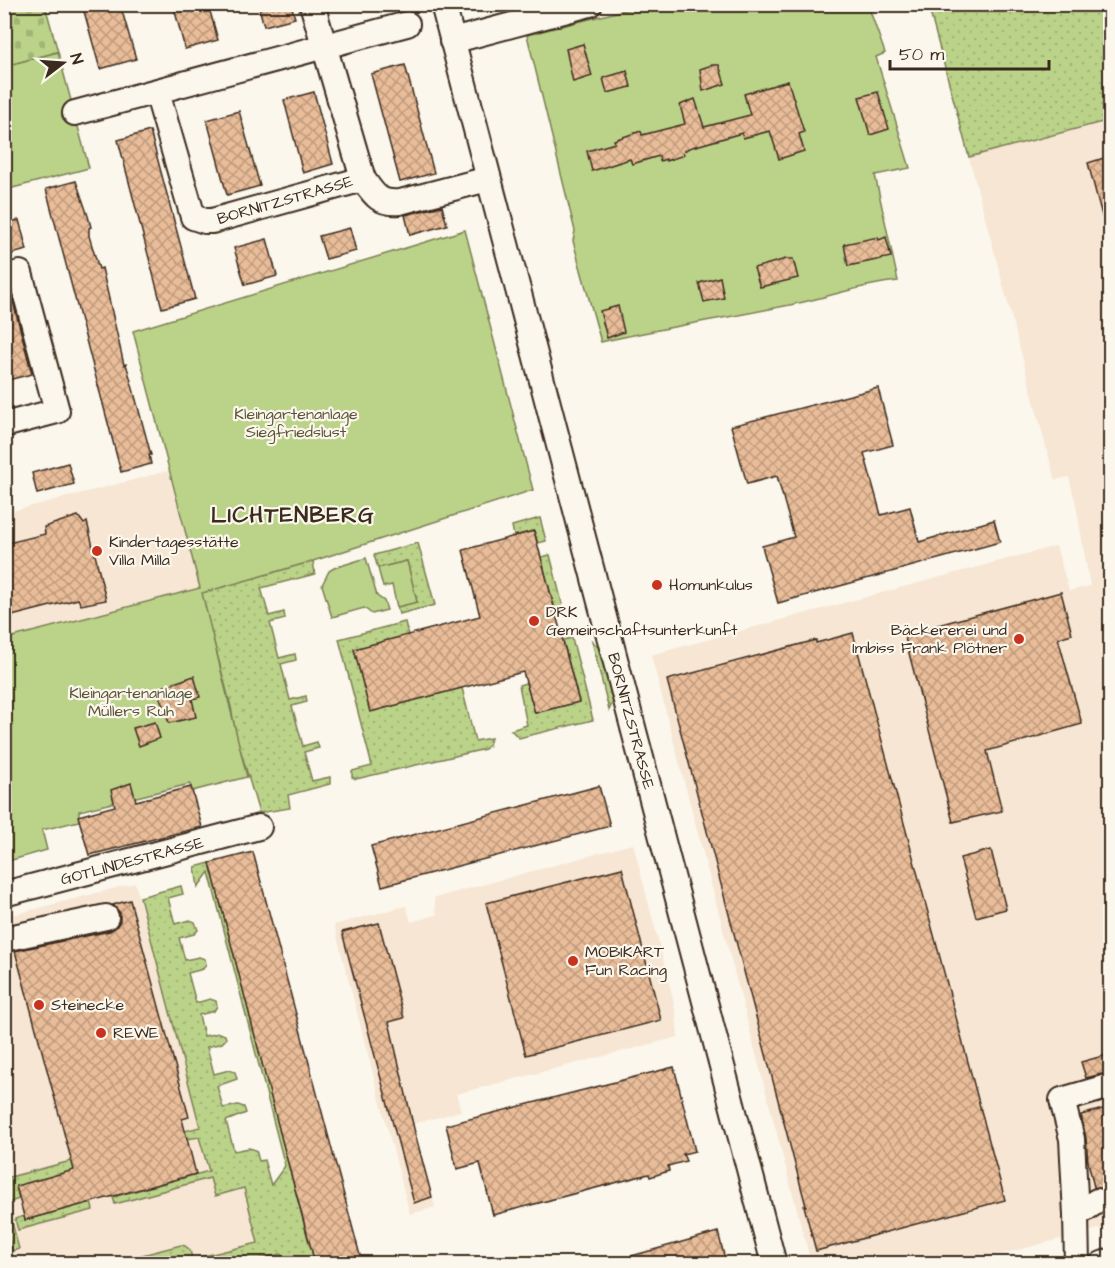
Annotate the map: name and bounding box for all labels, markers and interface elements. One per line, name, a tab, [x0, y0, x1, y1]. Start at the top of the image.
north arrow	[33, 33, 93, 93]
scale bar	[890, 33, 1049, 71]
text: 50 m	[899, 42, 944, 67]
text: N	[64, 51, 88, 67]
street label: BORNITZSTRASSE	[214, 170, 356, 230]
park label: Kleingartenanlage Siegfriedslust	[234, 403, 358, 444]
district label: LICHTENBERG	[211, 500, 375, 531]
place label: Kindertagesstätte Villa Milla	[109, 531, 239, 571]
marker: Kindertagesstätte Villa Milla	[90, 544, 104, 558]
place label: Homunkulus	[669, 574, 753, 596]
marker: Homunkulus	[650, 578, 664, 592]
place label: DRK Gemeinschaftsunterkunft	[546, 601, 738, 641]
marker: DRK Gemeinschaftsunterkunft	[527, 614, 541, 628]
place label: Bäckererei und Imbiss Frank Plötner	[852, 619, 1007, 659]
marker: Bäckererei und Imbiss Frank Plötner	[1012, 632, 1026, 646]
street label: BORNITZSTRASSE	[602, 650, 660, 792]
park label: Kleingartenanlage Müllers Ruh	[69, 682, 193, 722]
street label: GOTLINDESTRASSE	[58, 831, 206, 891]
place label: MOBIKART Fun Racing	[585, 941, 667, 982]
marker: MOBIKART Fun Racing	[566, 954, 580, 968]
place label: Steinecke	[51, 994, 124, 1016]
marker: Steinecke	[32, 998, 46, 1012]
place label: REWE	[113, 1022, 159, 1044]
marker: REWE	[94, 1026, 108, 1040]

